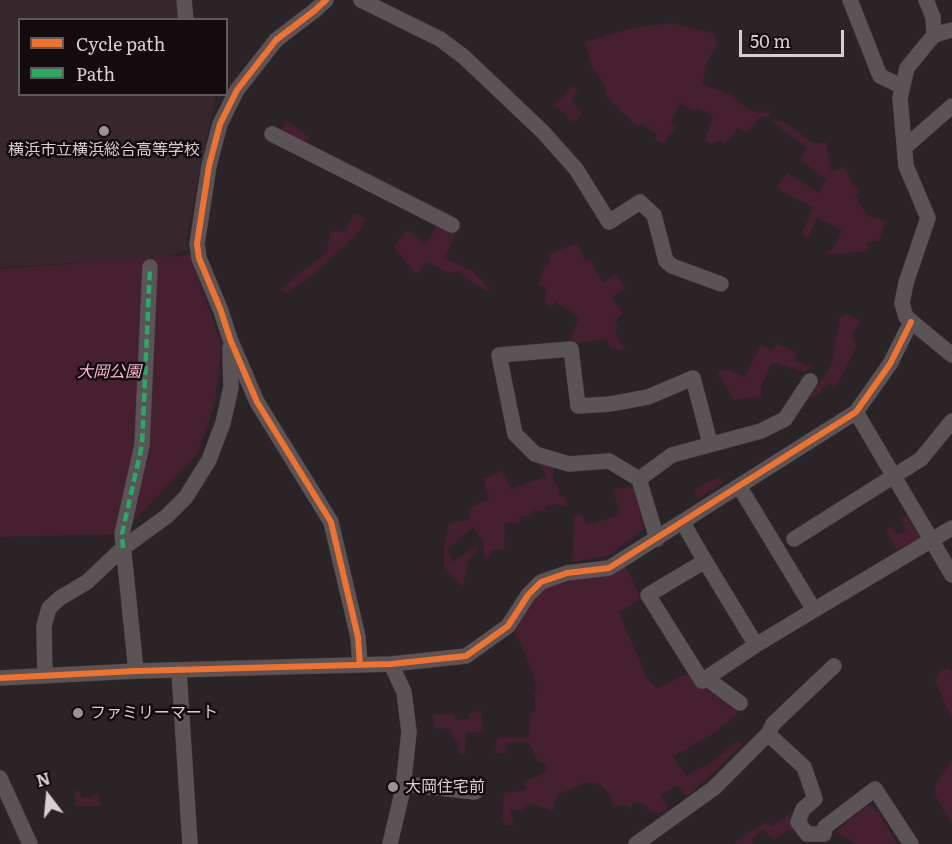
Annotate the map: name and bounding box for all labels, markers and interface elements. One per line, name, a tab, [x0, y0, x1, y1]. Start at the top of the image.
legend	[18, 18, 228, 96]
scale bar	[742, 18, 847, 56]
text: 50 m	[750, 27, 791, 54]
text: Cycle path	[76, 30, 165, 57]
text: Path	[76, 60, 115, 87]
marker: 横浜市立横浜総合高等学校	[97, 124, 111, 138]
place label: 横浜市立横浜総合高等学校	[8, 140, 200, 160]
park label: 大岡公園	[77, 362, 141, 382]
place label: ファミリーマート	[90, 703, 218, 723]
marker: ファミリーマート	[71, 706, 85, 720]
text: N	[33, 765, 53, 792]
north arrow	[18, 766, 78, 826]
place label: 大岡住宅前	[405, 777, 485, 797]
marker: 大岡住宅前	[386, 780, 400, 794]

